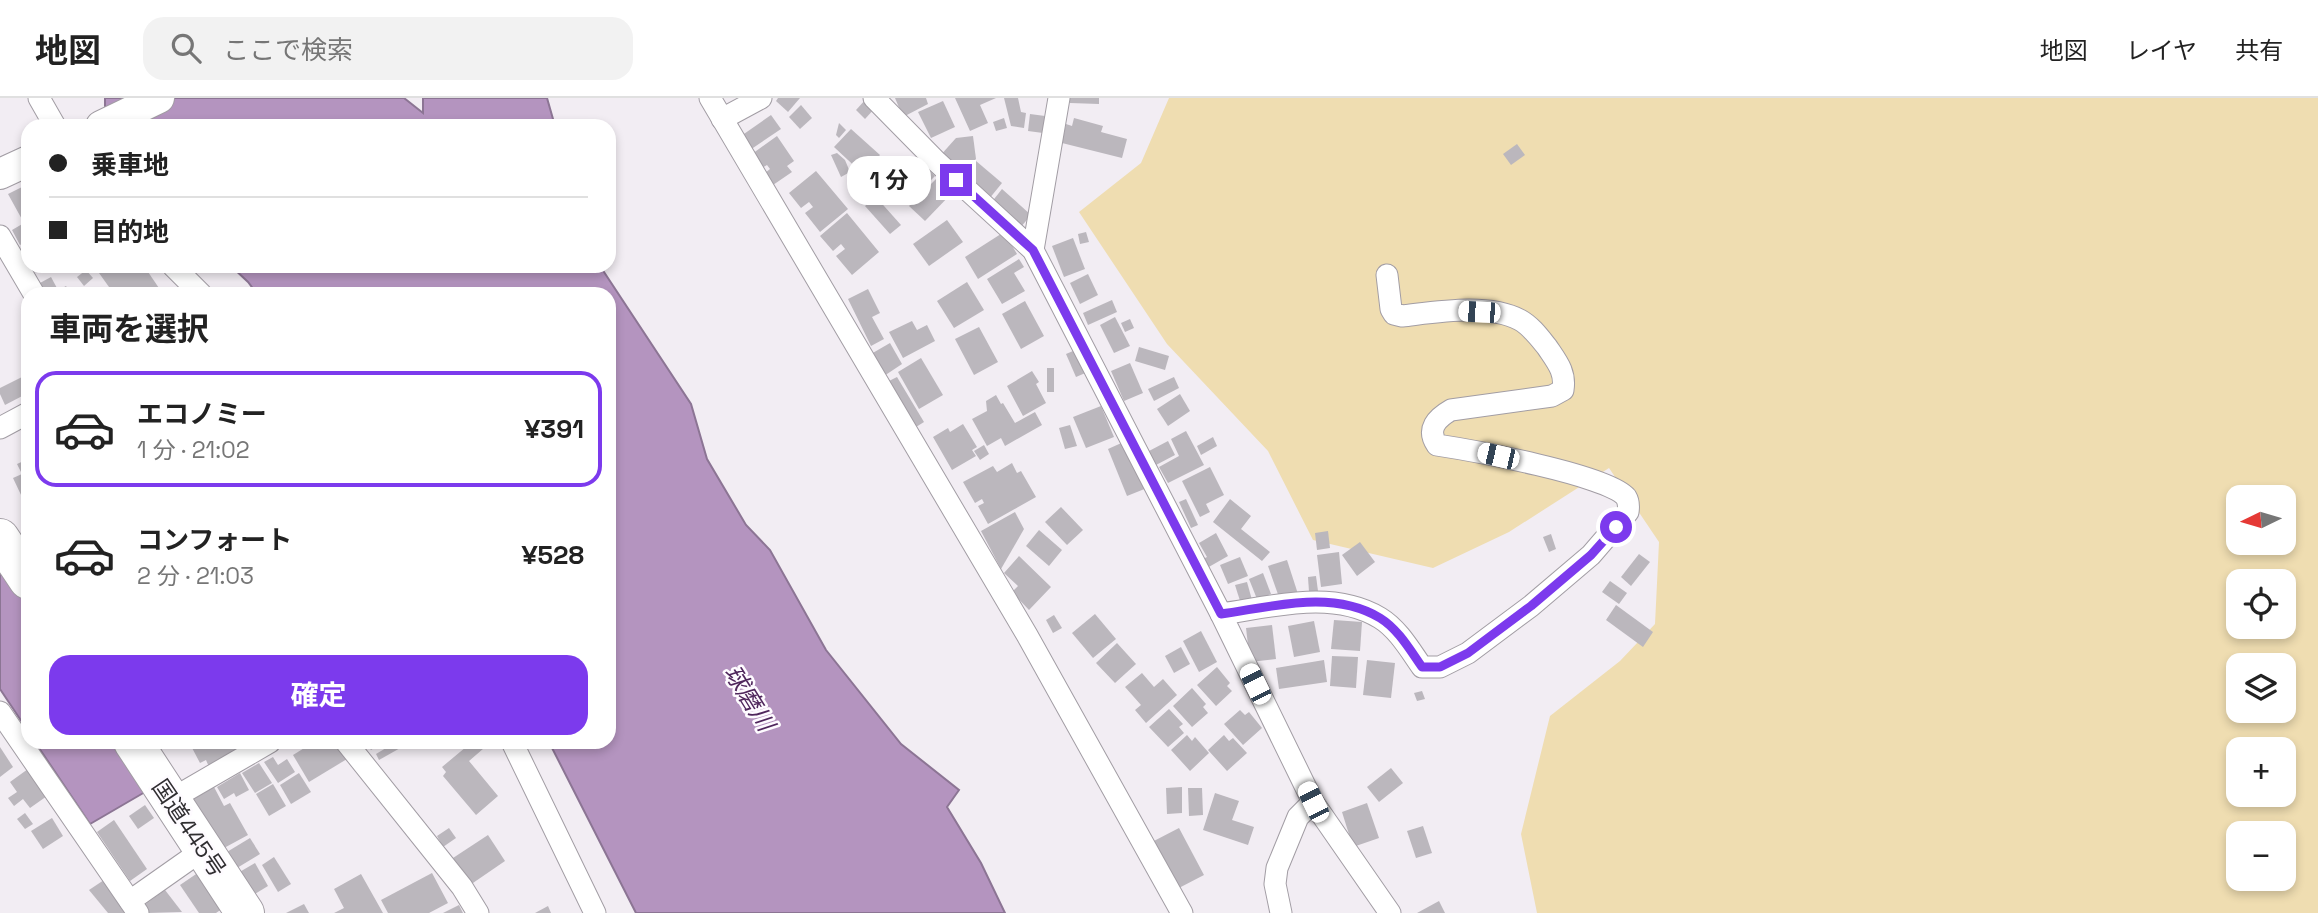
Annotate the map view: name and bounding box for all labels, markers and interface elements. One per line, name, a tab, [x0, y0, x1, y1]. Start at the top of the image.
search box	[143, 17, 633, 80]
icon: search	[167, 29, 205, 67]
text: 地図	[35, 30, 101, 72]
text: ここで検索	[223, 33, 353, 67]
text: 地図	[2040, 35, 2088, 66]
text: レイヤ	[2126, 35, 2197, 66]
text: 共有	[2235, 35, 2283, 66]
text: 乗車地	[91, 148, 169, 182]
callout: 1 分	[848, 155, 932, 204]
route end	[940, 164, 972, 196]
text: 1 分	[869, 165, 909, 195]
text: 目的地	[91, 215, 169, 249]
car	[1458, 300, 1501, 324]
text: 車両を選択	[49, 309, 209, 349]
text: エコノミー	[137, 397, 267, 431]
icon: car	[53, 398, 116, 461]
text: ¥391	[524, 412, 584, 446]
text: 1 分 · 21:02	[137, 435, 250, 465]
car	[1476, 441, 1521, 471]
north arrow	[2226, 485, 2296, 555]
map controls	[2226, 485, 2296, 891]
route start	[1600, 511, 1632, 543]
text: コンフォート	[137, 523, 292, 557]
icon: car	[53, 524, 116, 587]
text: ¥528	[521, 538, 584, 572]
text: 2 分 · 21:03	[137, 561, 254, 591]
button: locate	[2226, 569, 2296, 639]
button: layers	[2226, 653, 2296, 723]
button: 確定	[49, 655, 588, 735]
water label: 球磨川	[717, 659, 783, 739]
car	[1237, 661, 1274, 707]
button: +	[2226, 737, 2296, 807]
street label: 国道445号	[145, 773, 233, 883]
car	[1295, 779, 1332, 825]
button: −	[2226, 821, 2296, 891]

